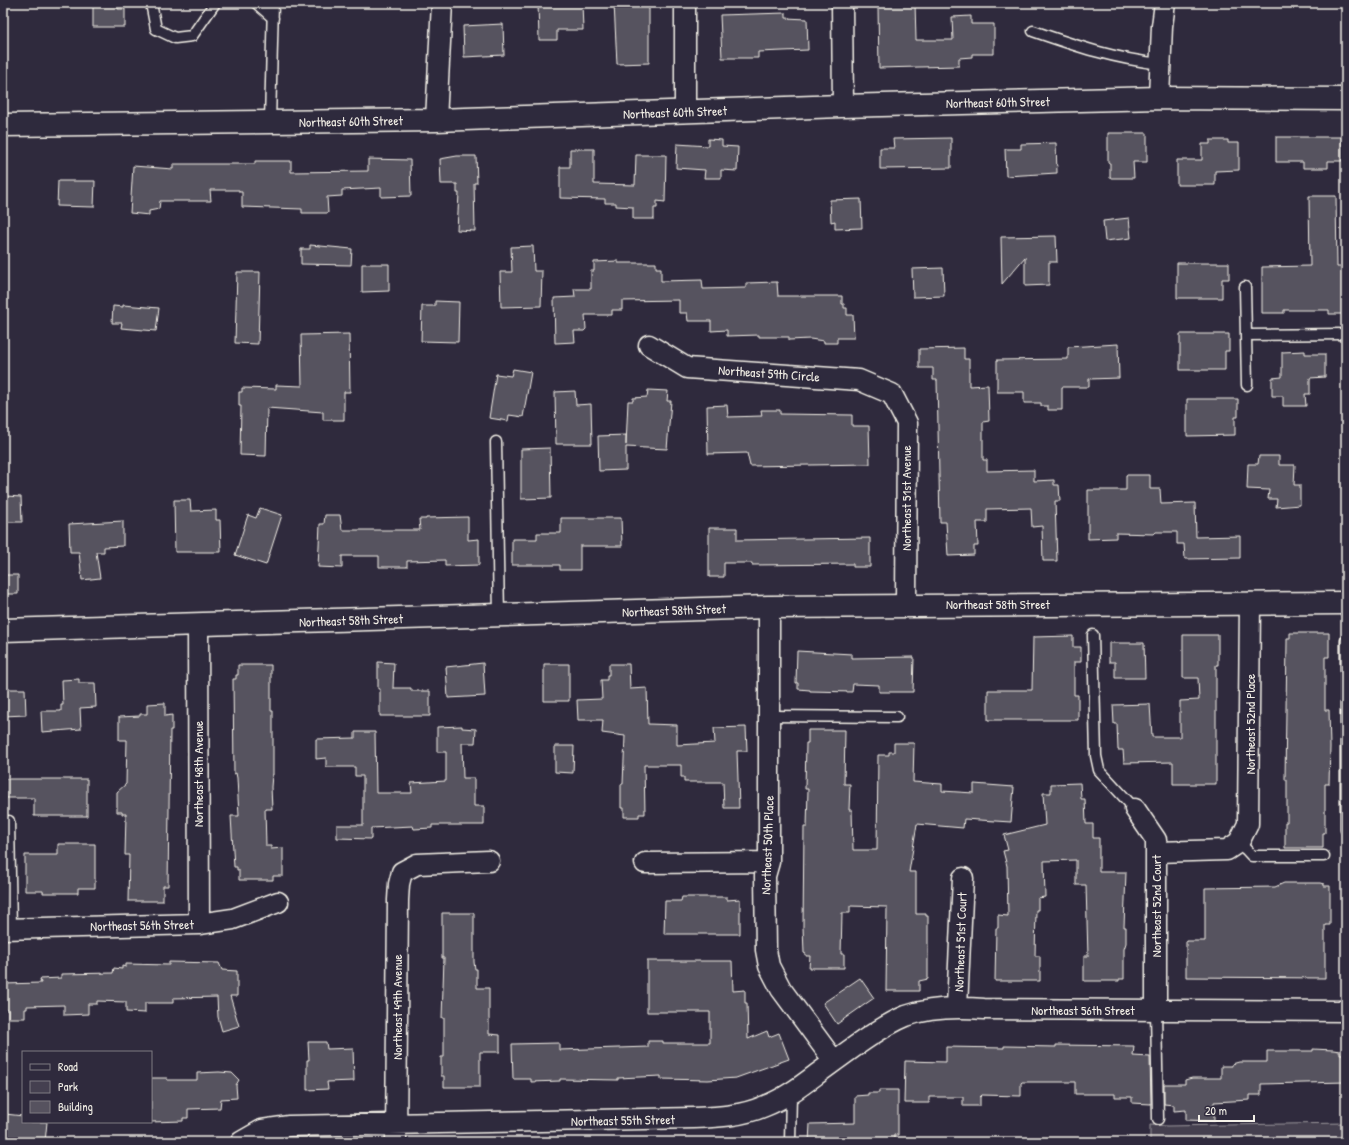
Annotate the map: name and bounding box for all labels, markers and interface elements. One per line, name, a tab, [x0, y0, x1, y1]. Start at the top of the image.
street label: Northeast 60th Street	[946, 92, 1051, 112]
street label: Northeast 60th Street	[623, 101, 728, 123]
street label: Northeast 60th Street	[299, 111, 404, 131]
street label: Northeast 59th Circle	[718, 360, 820, 386]
street label: Northeast 51st Avenue	[897, 445, 915, 551]
street label: Northeast 58th Street	[946, 595, 1051, 613]
street label: Northeast 58th Street	[622, 599, 727, 621]
street label: Northeast 58th Street	[299, 609, 404, 631]
street label: Northeast 52nd Place	[1241, 674, 1259, 774]
street label: Northeast 48th Avenue	[189, 721, 207, 827]
street label: Northeast 50th Place	[756, 795, 778, 895]
street label: Northeast 52nd Court	[1147, 854, 1165, 957]
street label: Northeast 51st Court	[949, 891, 971, 992]
street label: Northeast 56th Street	[90, 915, 195, 935]
street label: Northeast 49th Avenue	[388, 954, 406, 1060]
street label: Northeast 56th Street	[1031, 1001, 1135, 1019]
legend	[22, 1051, 152, 1123]
text: Road	[58, 1058, 78, 1075]
text: Park	[58, 1078, 78, 1095]
scale bar	[1199, 1097, 1254, 1123]
text: Building	[58, 1098, 93, 1115]
text: 20 m	[1205, 1102, 1227, 1119]
street label: Northeast 55th Street	[571, 1110, 676, 1130]

